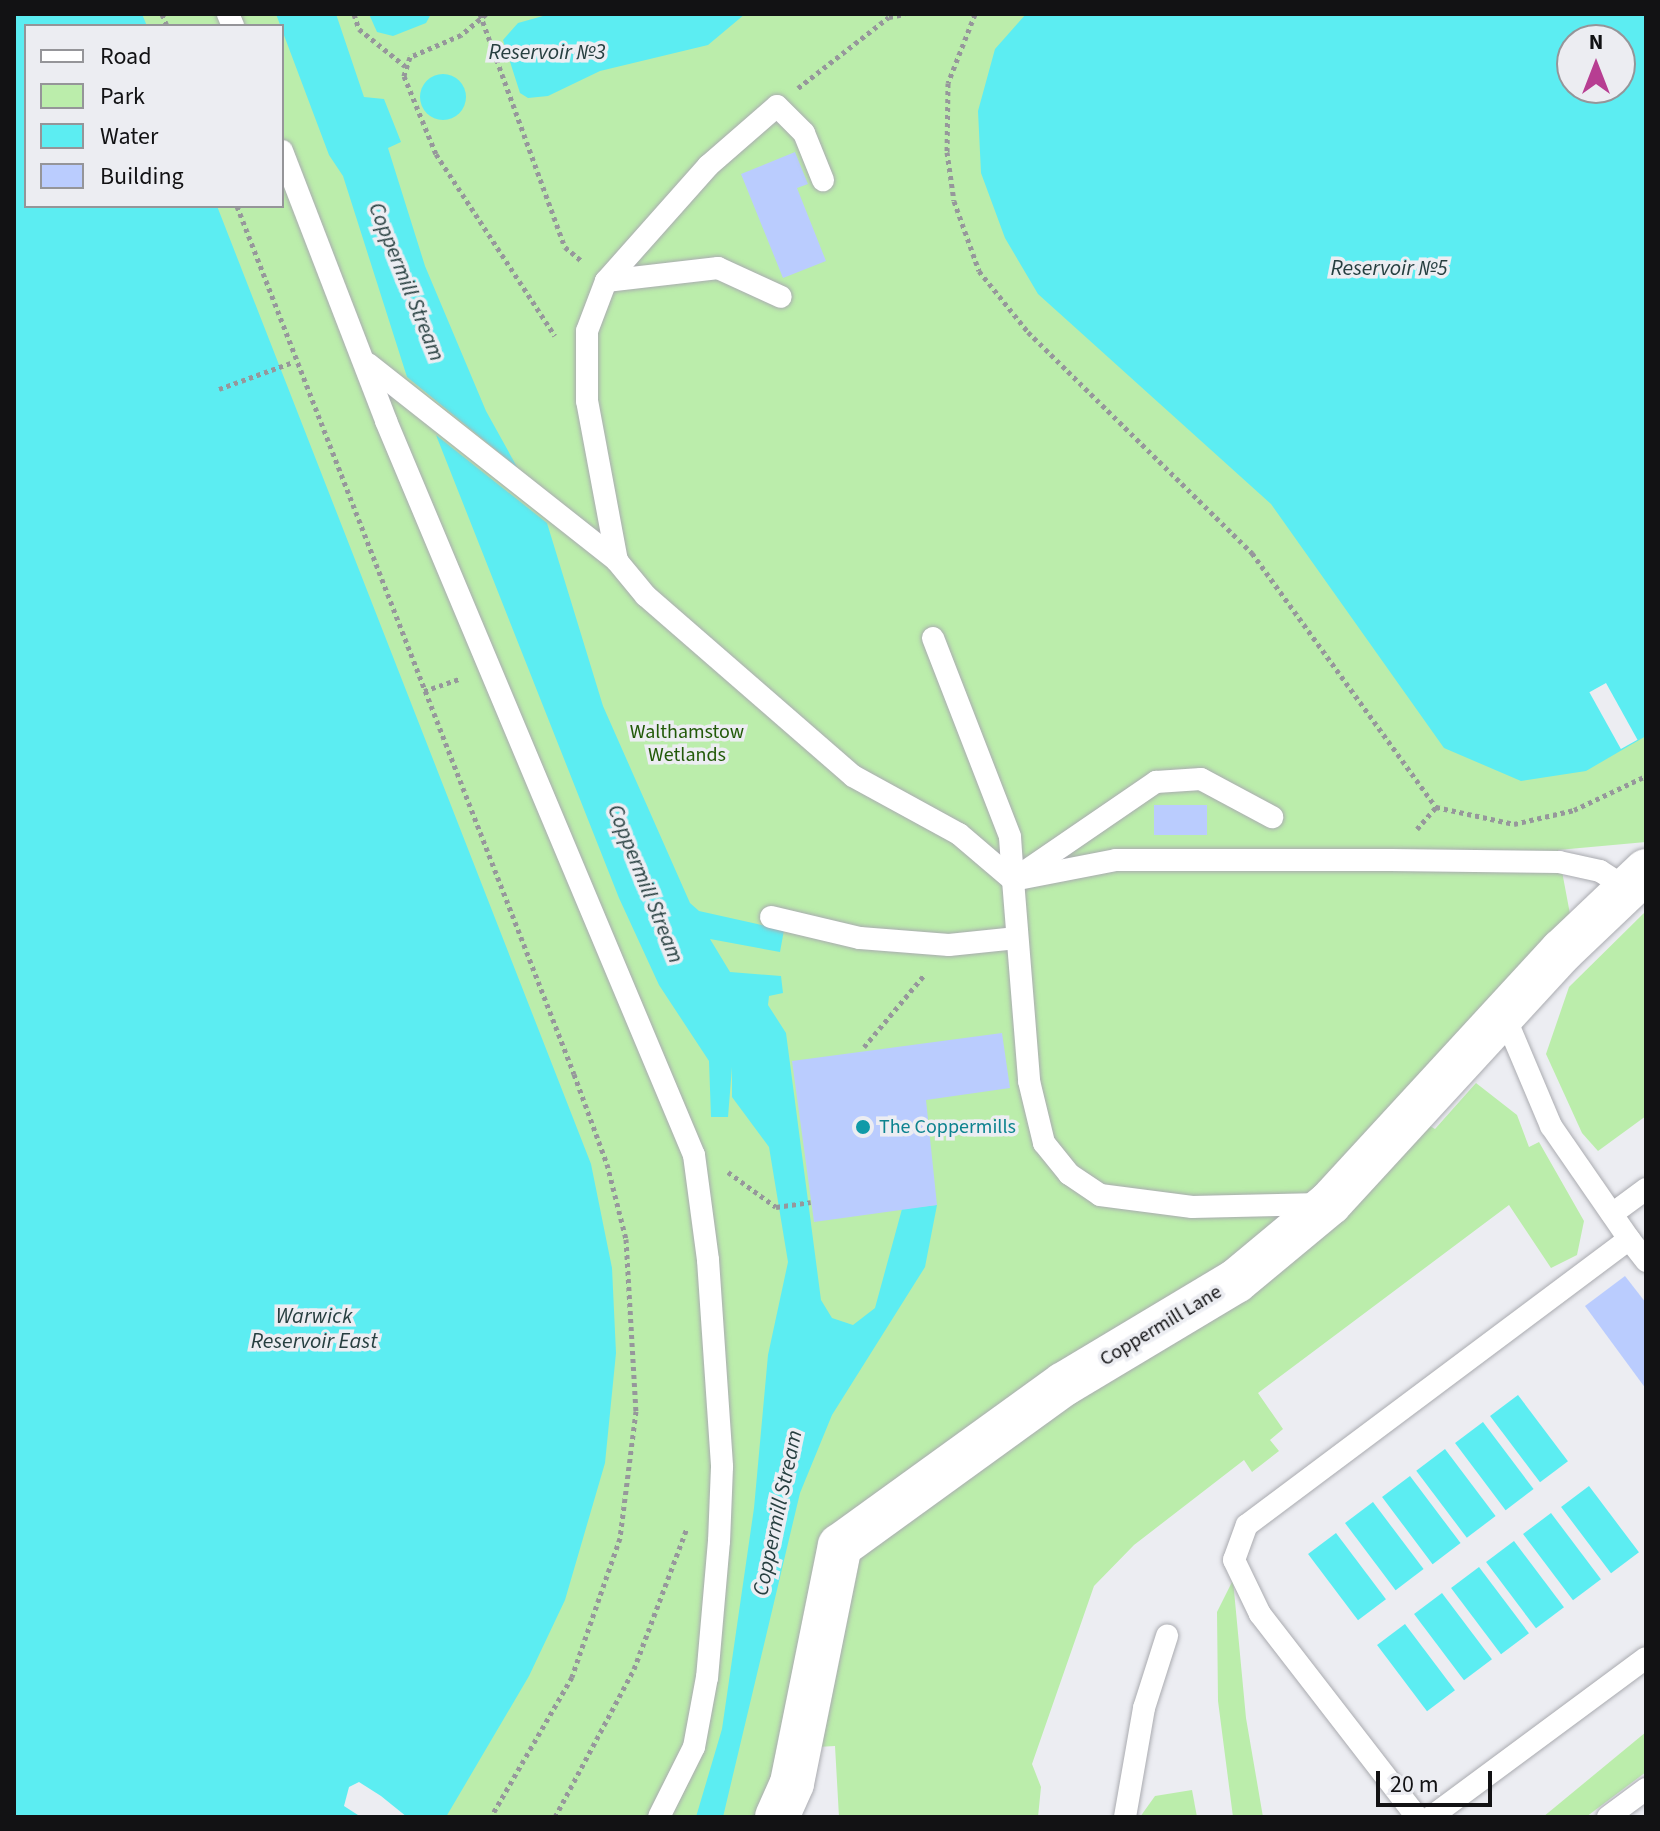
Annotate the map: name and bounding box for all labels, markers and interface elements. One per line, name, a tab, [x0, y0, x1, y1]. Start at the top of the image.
legend	[24, 24, 284, 208]
north arrow	[1556, 24, 1636, 104]
text: N	[1589, 26, 1603, 58]
text: Road	[100, 39, 152, 74]
water label: Reservoir №3	[488, 40, 606, 66]
text: Park	[100, 79, 145, 114]
text: Water	[100, 119, 158, 154]
text: Building	[100, 159, 184, 194]
water label: Coppermill Stream	[362, 199, 450, 365]
water label: Reservoir №5	[1330, 256, 1448, 282]
park label: Walthamstow Wetlands	[630, 721, 744, 768]
water label: Coppermill Stream	[601, 801, 689, 967]
place label: The Coppermills	[879, 1115, 1016, 1139]
marker: The Coppermills	[854, 1118, 872, 1136]
street label: Coppermill Lane	[1096, 1280, 1226, 1372]
water label: Warwick Reservoir East	[251, 1303, 377, 1354]
water label: Coppermill Stream	[748, 1428, 808, 1598]
scale bar	[1380, 1755, 1496, 1805]
text: 20 m	[1390, 1767, 1439, 1802]

